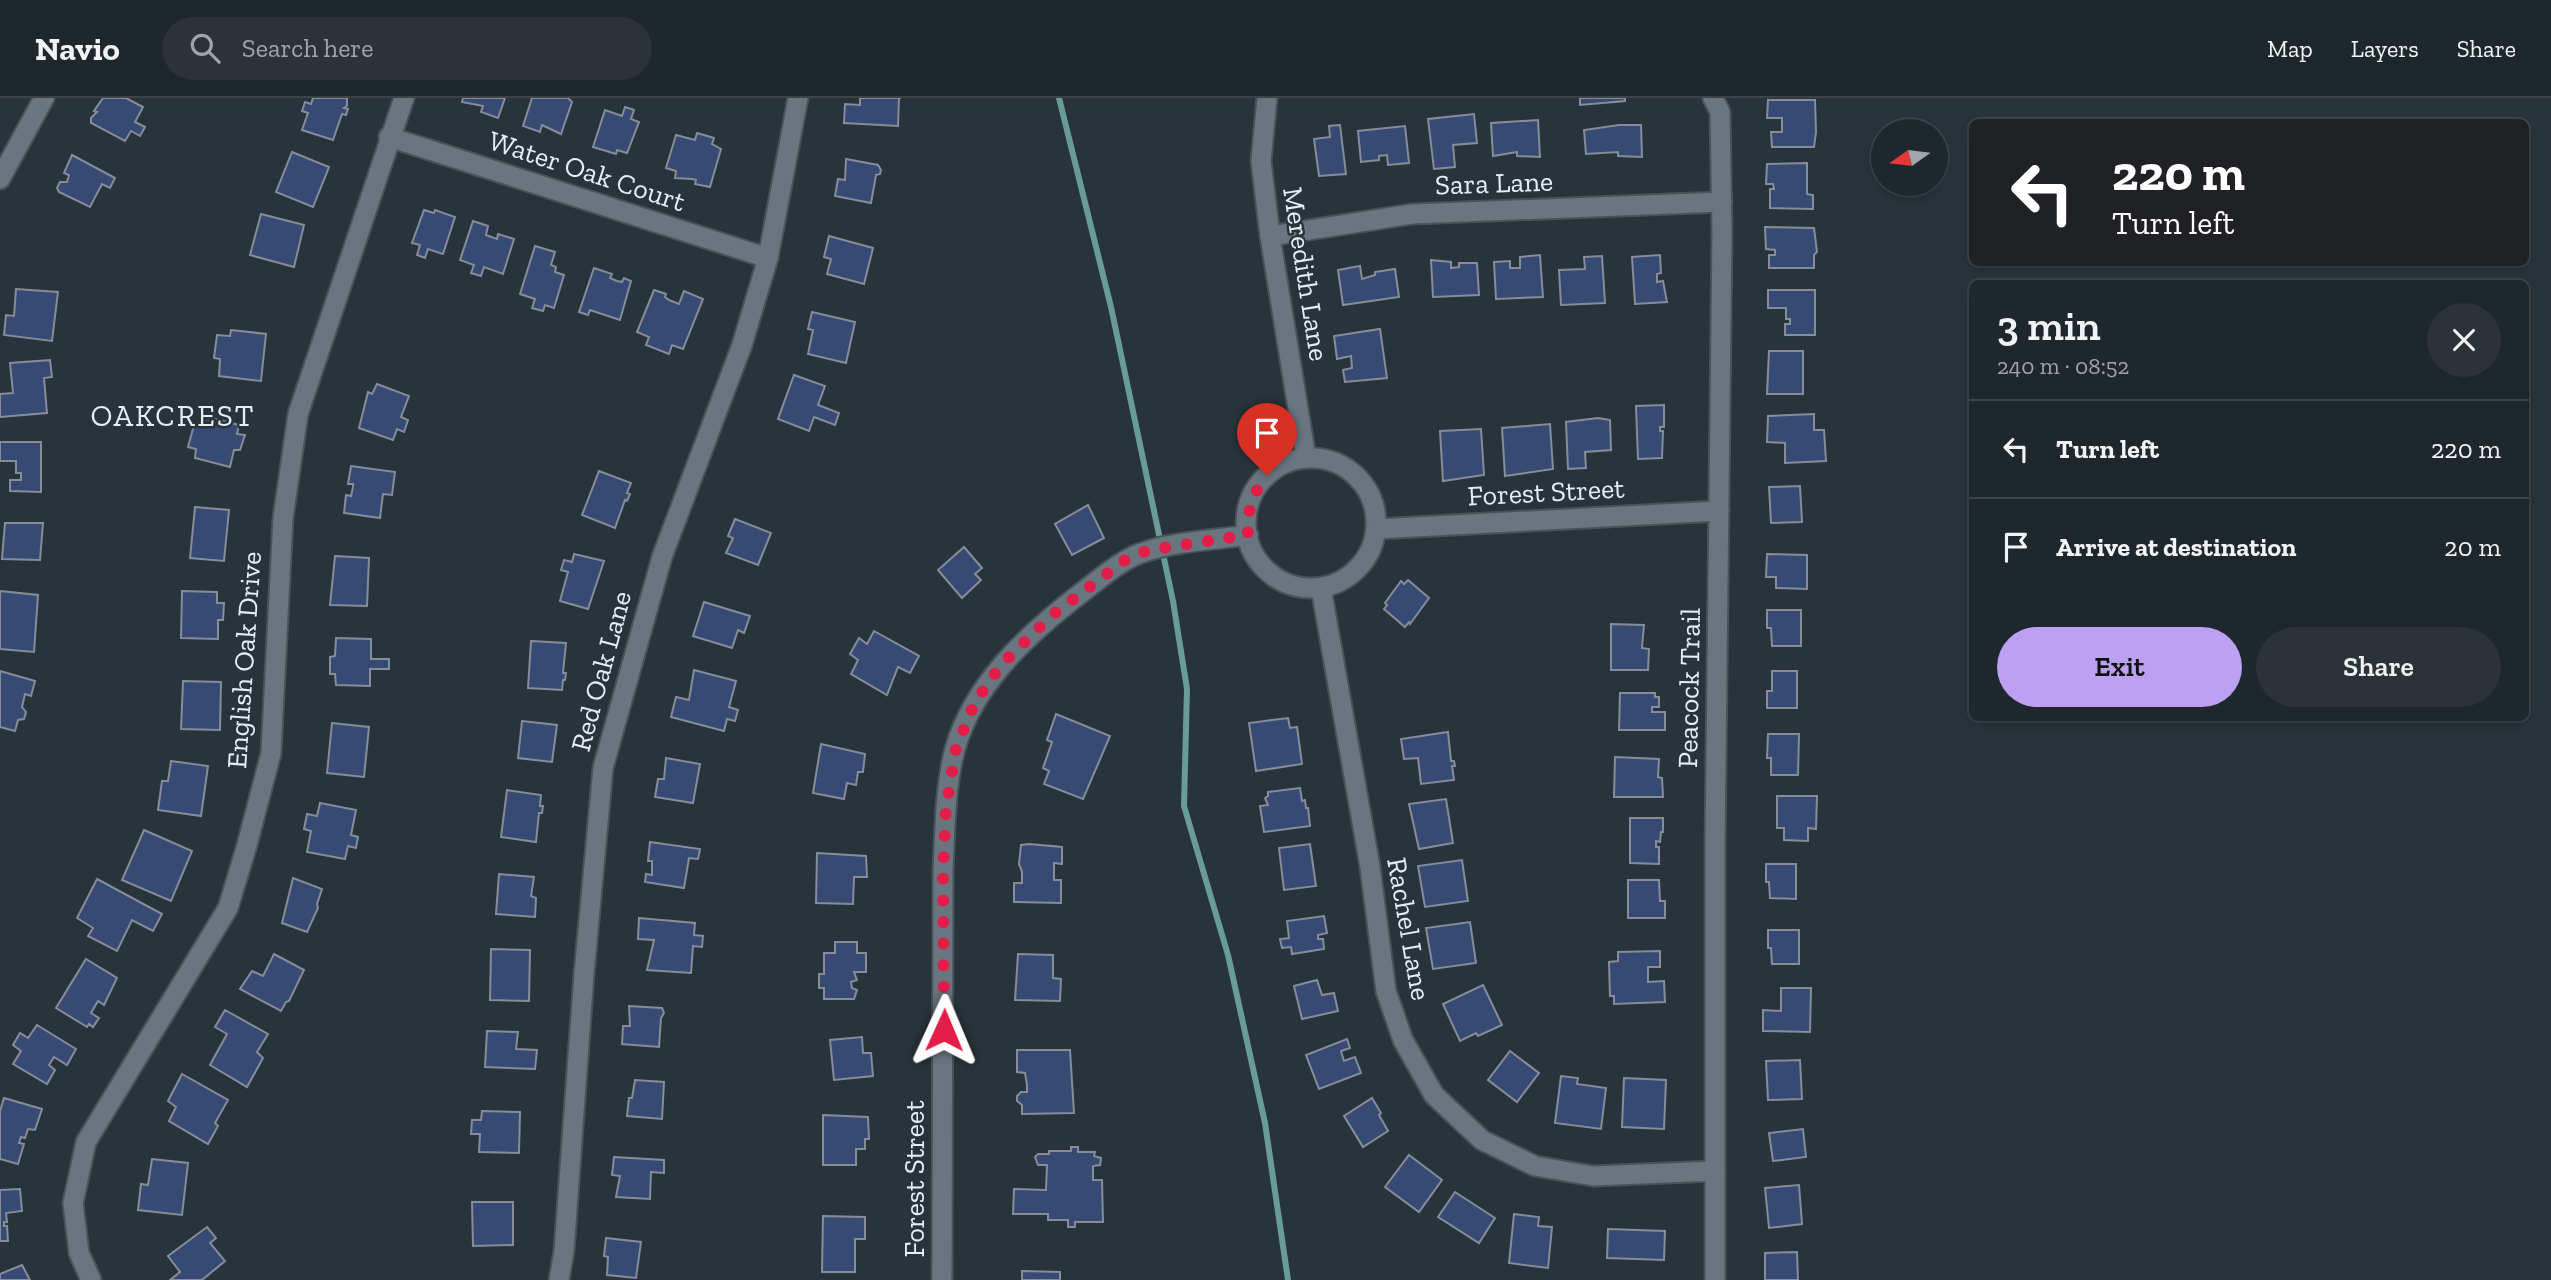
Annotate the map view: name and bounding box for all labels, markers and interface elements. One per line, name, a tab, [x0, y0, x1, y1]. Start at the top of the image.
search box	[162, 17, 652, 80]
text: Navio	[35, 29, 120, 68]
icon: search	[186, 29, 224, 67]
text: Search here	[242, 32, 374, 64]
text: Map	[2267, 34, 2313, 63]
text: Layers	[2351, 34, 2419, 63]
text: Share	[2457, 34, 2516, 63]
north arrow	[1871, 119, 1948, 196]
map controls	[1871, 119, 1948, 196]
street label: Water Oak Court	[485, 124, 690, 219]
text: 220 m	[2112, 144, 2245, 203]
icon: left	[1997, 147, 2088, 238]
street label: Sara Lane	[1434, 164, 1554, 202]
street label: Meredith Lane	[1276, 185, 1336, 363]
text: Turn left	[2112, 204, 2234, 242]
text: 3 min	[1997, 300, 2101, 351]
button: close	[2427, 303, 2501, 377]
text: 240 m · 08:52	[1997, 352, 2129, 380]
district label: OAKCREST	[91, 398, 255, 434]
pin	[1237, 403, 1297, 475]
icon: arrive	[1248, 414, 1286, 452]
icon: left	[1997, 430, 2035, 468]
text: Turn left	[2056, 433, 2159, 465]
text: 220 m	[2431, 433, 2501, 465]
street label: Forest Street	[1467, 471, 1626, 513]
icon: arrive	[1997, 528, 2035, 566]
text: Arrive at destination	[2056, 531, 2296, 563]
text: 20 m	[2444, 531, 2501, 563]
street label: English Oak Drive	[220, 550, 268, 770]
street label: Red Oak Lane	[564, 587, 638, 755]
street label: Peacock Trail	[1671, 608, 1707, 768]
button: Exit	[1997, 627, 2242, 707]
button: Share	[2256, 627, 2501, 707]
street label: Rachel Lane	[1380, 855, 1438, 1003]
position arrow	[907, 993, 981, 1067]
street label: Forest Street	[898, 1100, 931, 1258]

